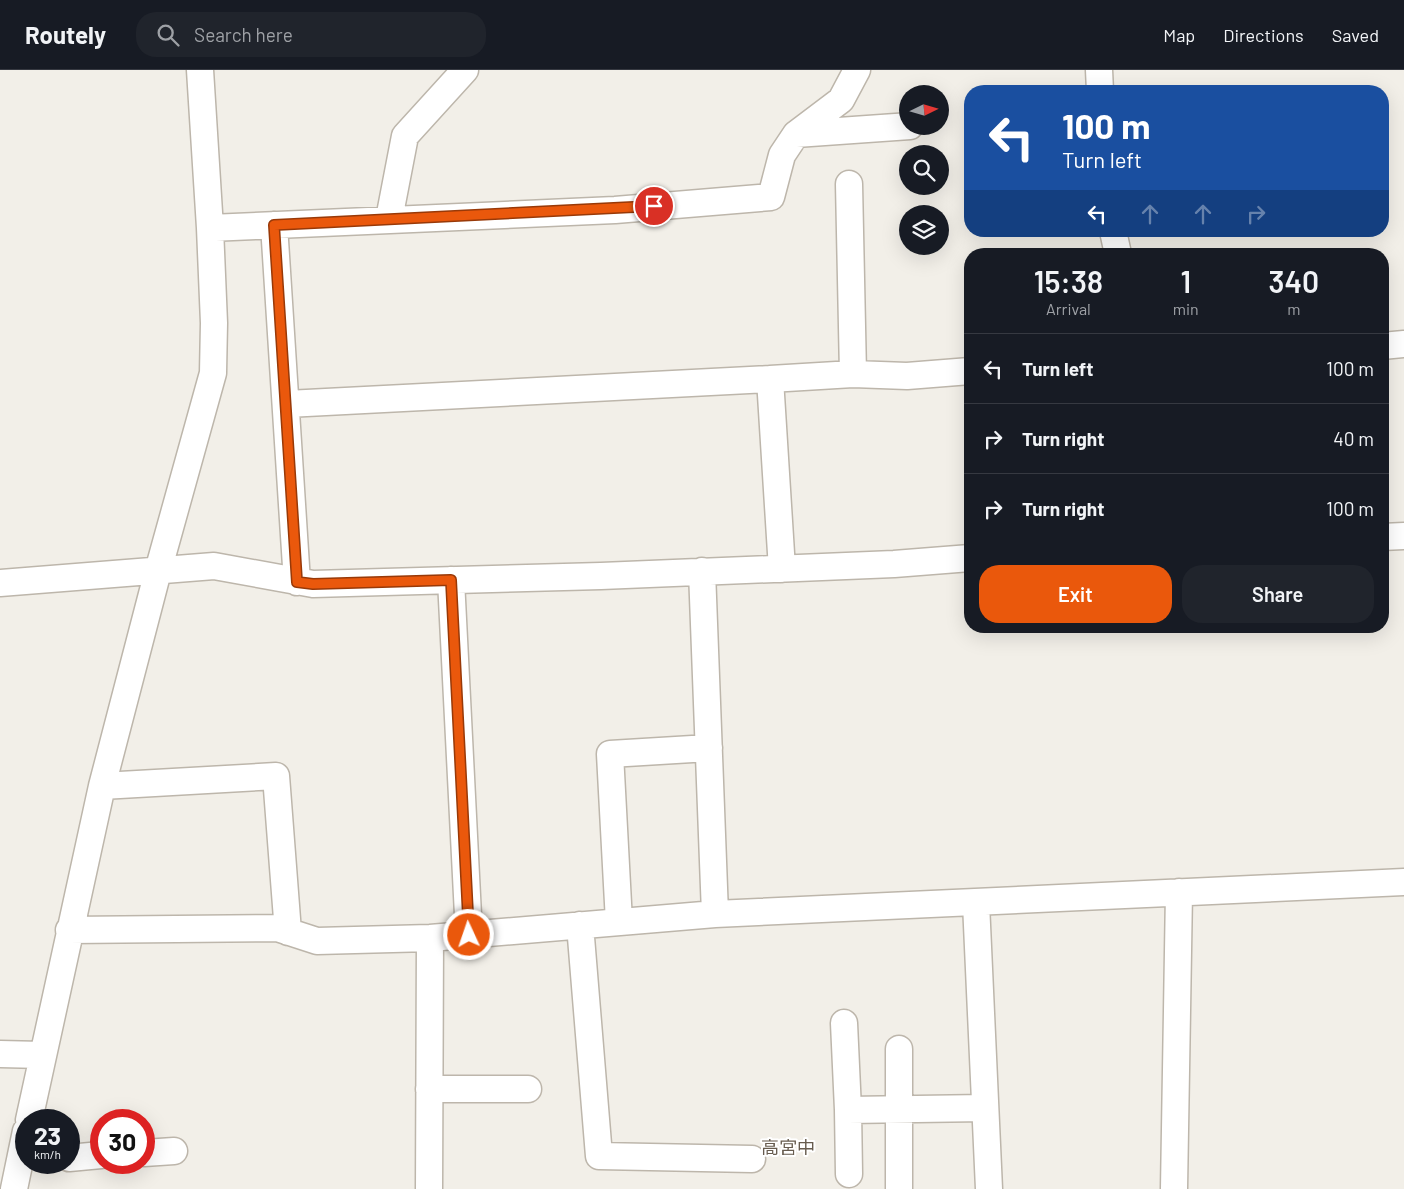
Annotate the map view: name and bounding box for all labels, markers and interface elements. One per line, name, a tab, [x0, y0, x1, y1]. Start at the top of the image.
search box	[136, 12, 486, 57]
text: Routely	[25, 20, 106, 49]
icon: search	[154, 21, 182, 49]
text: Search here	[194, 23, 293, 46]
text: Map	[1163, 24, 1195, 46]
text: Directions	[1223, 24, 1304, 46]
text: Saved	[1332, 24, 1379, 46]
north arrow	[899, 85, 949, 135]
map controls	[899, 85, 949, 255]
text: 100 m	[1062, 104, 1151, 146]
icon: left	[979, 105, 1044, 170]
button: search	[899, 145, 949, 195]
text: Turn left	[1062, 146, 1142, 172]
pin	[633, 185, 675, 227]
icon: arrive	[640, 192, 668, 220]
icon: left	[1083, 200, 1111, 228]
icon: ahead	[1136, 200, 1164, 228]
icon: ahead	[1189, 200, 1217, 228]
icon: right	[1242, 200, 1270, 228]
button: layers	[899, 205, 949, 255]
text: 15:38	[1034, 263, 1103, 299]
text: 1	[1180, 263, 1191, 299]
text: 340	[1269, 263, 1319, 299]
text: Arrival	[1046, 299, 1091, 318]
text: min	[1173, 299, 1199, 318]
text: m	[1287, 299, 1300, 318]
icon: left	[979, 355, 1007, 383]
text: Turn left	[1022, 357, 1093, 380]
text: 100 m	[1326, 357, 1374, 380]
icon: right	[979, 425, 1007, 453]
text: Turn right	[1022, 427, 1104, 450]
text: 40 m	[1333, 427, 1374, 450]
icon: right	[979, 495, 1007, 523]
text: Turn right	[1022, 497, 1104, 520]
text: 100 m	[1326, 497, 1374, 520]
button: Exit	[979, 565, 1172, 623]
button: Share	[1182, 565, 1374, 623]
position arrow	[442, 908, 494, 960]
speed limit sign: 30	[90, 1109, 155, 1174]
text: 23	[34, 1120, 61, 1150]
district label: 高宮中	[761, 1136, 815, 1158]
text: km/h	[34, 1147, 61, 1161]

